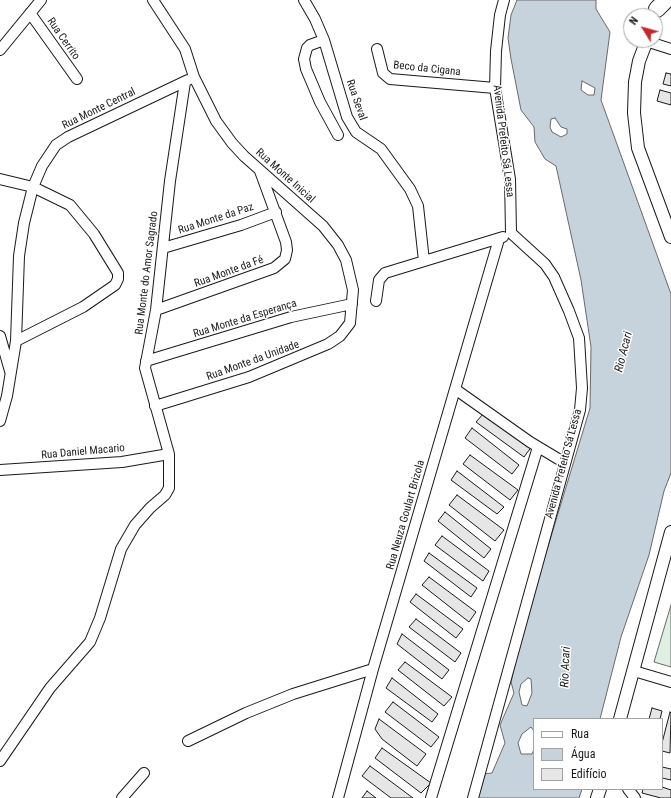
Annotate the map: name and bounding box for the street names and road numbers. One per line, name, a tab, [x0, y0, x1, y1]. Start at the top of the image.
street label: Rua Cerrito	[44, 15, 82, 63]
street label: Beco da Cigana	[393, 59, 461, 79]
street label: Rua Seval	[343, 78, 369, 122]
street label: Avenida Prefeito Sá Lessa	[490, 84, 516, 198]
street label: Rua Monte Central	[60, 86, 138, 132]
street label: Rua Monte Inicial	[253, 146, 317, 206]
street label: Rua Monte da Paz	[177, 201, 255, 237]
street label: Rua Monte do Amor Sagrado	[133, 210, 161, 336]
street label: Rua Monte da Fé	[193, 253, 265, 291]
street label: Rua Monte da Esperança	[192, 297, 298, 341]
street label: Rua Monte da Unidade	[205, 338, 301, 384]
street label: Avenida Prefeito Sá Lessa	[543, 408, 585, 520]
street label: Rua Daniel Macario	[41, 442, 125, 462]
street label: Rua Neuza Goulart Brizola	[384, 459, 428, 571]

